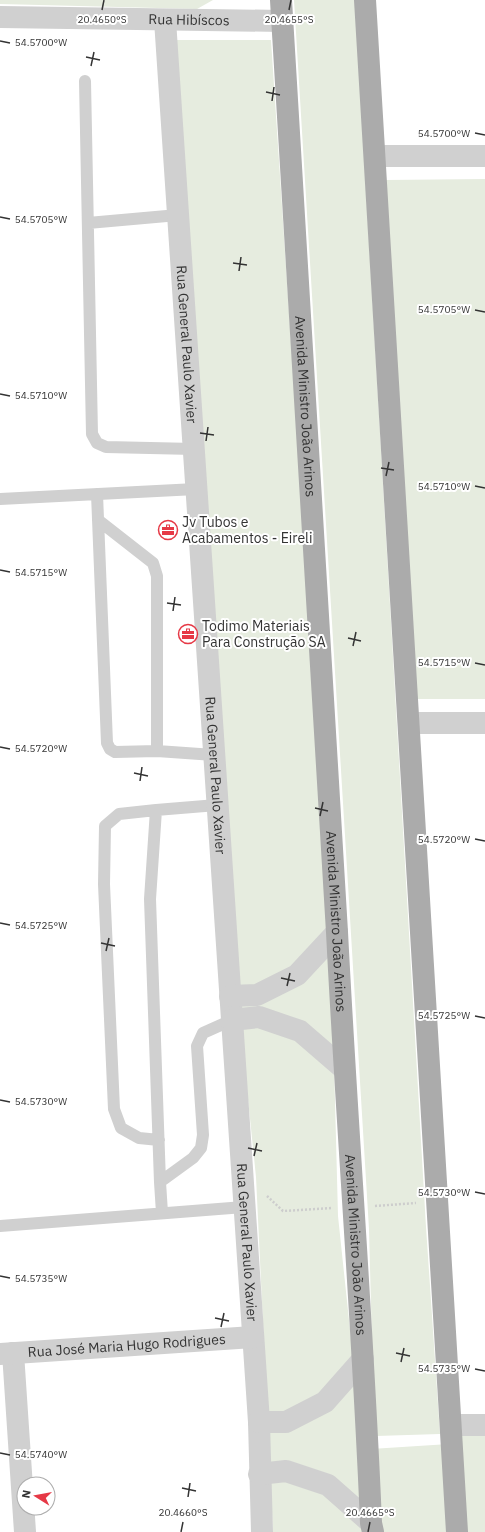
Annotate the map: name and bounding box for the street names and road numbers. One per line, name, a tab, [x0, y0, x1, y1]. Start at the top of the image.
street label: Rua Hibíscos	[148, 10, 230, 29]
street label: Rua General Paulo Xavier	[172, 265, 201, 424]
street label: Avenida Ministro João Arinos	[291, 315, 320, 498]
street label: Rua General Paulo Xavier	[201, 696, 230, 855]
street label: Avenida Ministro João Arinos	[322, 830, 350, 1013]
street label: Avenida Ministro João Arinos	[341, 1154, 370, 1336]
street label: Rua General Paulo Xavier	[233, 1163, 261, 1322]
street label: Rua José Maria Hugo Rodrigues	[27, 1330, 226, 1361]

